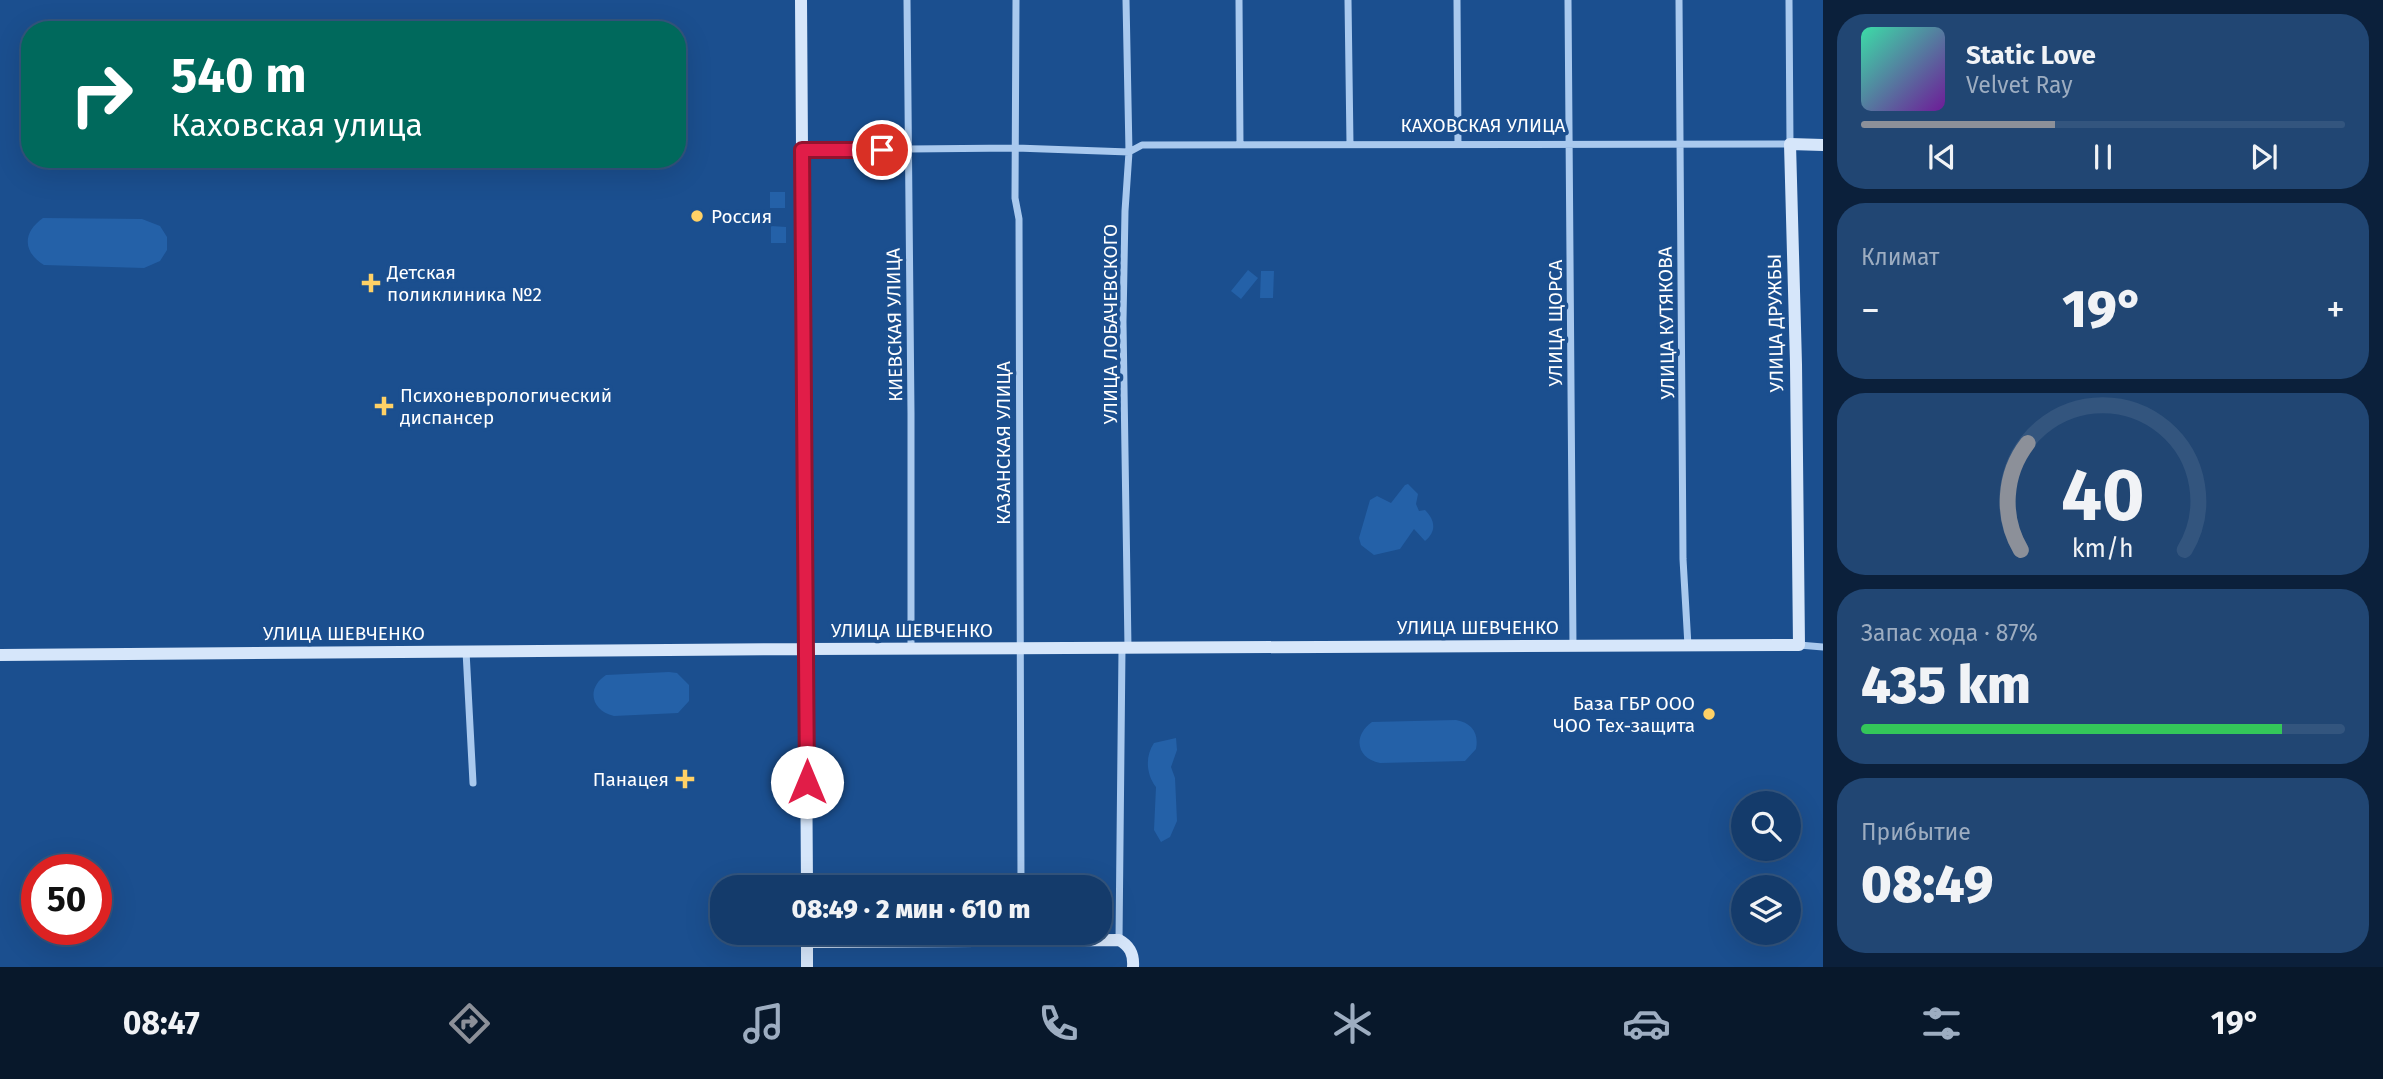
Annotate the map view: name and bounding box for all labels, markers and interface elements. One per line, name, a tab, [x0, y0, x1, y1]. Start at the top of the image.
text: Static Love	[1966, 40, 2096, 71]
text: 540 m	[171, 46, 307, 105]
icon: right	[56, 49, 147, 140]
text: Velvet Ray	[1966, 71, 2073, 99]
text: Каховская улица	[171, 106, 423, 144]
street label: КАХОВСКАЯ УЛИЦА	[1401, 114, 1566, 137]
pin	[852, 120, 912, 180]
icon: arrive	[863, 131, 901, 169]
icon: previous	[1923, 138, 1961, 176]
icon: pause	[2084, 138, 2122, 176]
icon: next	[2245, 138, 2283, 176]
place label: Россия	[711, 205, 772, 228]
marker: Россия	[689, 208, 705, 224]
street label: УЛИЦА ЛОБАЧЕВСКОГО	[1099, 224, 1122, 424]
text: Климат	[1861, 243, 1939, 271]
street label: УЛИЦА КУТЯКОВА	[1654, 246, 1679, 400]
street label: КИЕВСКАЯ УЛИЦА	[882, 248, 907, 402]
street label: УЛИЦА ДРУЖБЫ	[1763, 254, 1788, 392]
street label: УЛИЦА ЩОРСА	[1544, 259, 1567, 386]
place label: Детская поликлиника №2	[386, 261, 542, 306]
marker: Детская поликлиника №2	[361, 273, 381, 293]
text: 19°	[2062, 278, 2144, 341]
text: −	[1861, 287, 1880, 333]
text: +	[2326, 287, 2345, 333]
street label: КАЗАНСКАЯ УЛИЦА	[992, 361, 1015, 525]
place label: Психоневрологический диспансер	[400, 384, 612, 429]
marker: Психоневрологический диспансер	[374, 396, 394, 416]
text: 40	[2061, 452, 2145, 539]
text: km/h	[2072, 533, 2134, 563]
street label: УЛИЦА ШЕВЧЕНКО	[1397, 616, 1559, 639]
street label: УЛИЦА ШЕВЧЕНКО	[831, 619, 993, 642]
text: Запас хода · 87%	[1861, 619, 2038, 647]
street label: УЛИЦА ШЕВЧЕНКО	[263, 622, 425, 645]
text: 435 km	[1861, 654, 2031, 717]
place label: База ГБР ООО ЧОО Тех-защита	[1553, 692, 1695, 737]
marker: База ГБР ООО ЧОО Тех-защита	[1701, 706, 1717, 722]
position arrow	[770, 745, 844, 819]
place label: Панацея	[593, 768, 669, 791]
marker: Панацея	[675, 769, 695, 789]
map controls	[1731, 791, 1801, 945]
button: search	[1731, 791, 1801, 861]
text: Прибытие	[1861, 818, 1971, 846]
text: 08:49	[1861, 853, 1993, 916]
speed limit sign: 50	[21, 854, 112, 945]
button: layers	[1731, 875, 1801, 945]
text: 08:49 · 2 мин · 610 m	[792, 894, 1030, 925]
icon: directions	[445, 999, 494, 1048]
icon: music	[739, 999, 788, 1048]
icon: phone	[1034, 999, 1083, 1048]
icon: climate	[1328, 999, 1377, 1048]
icon: car	[1622, 999, 1671, 1048]
icon: filters	[1917, 999, 1966, 1048]
text: 08:47	[123, 1004, 200, 1042]
text: 19°	[2211, 1004, 2260, 1042]

